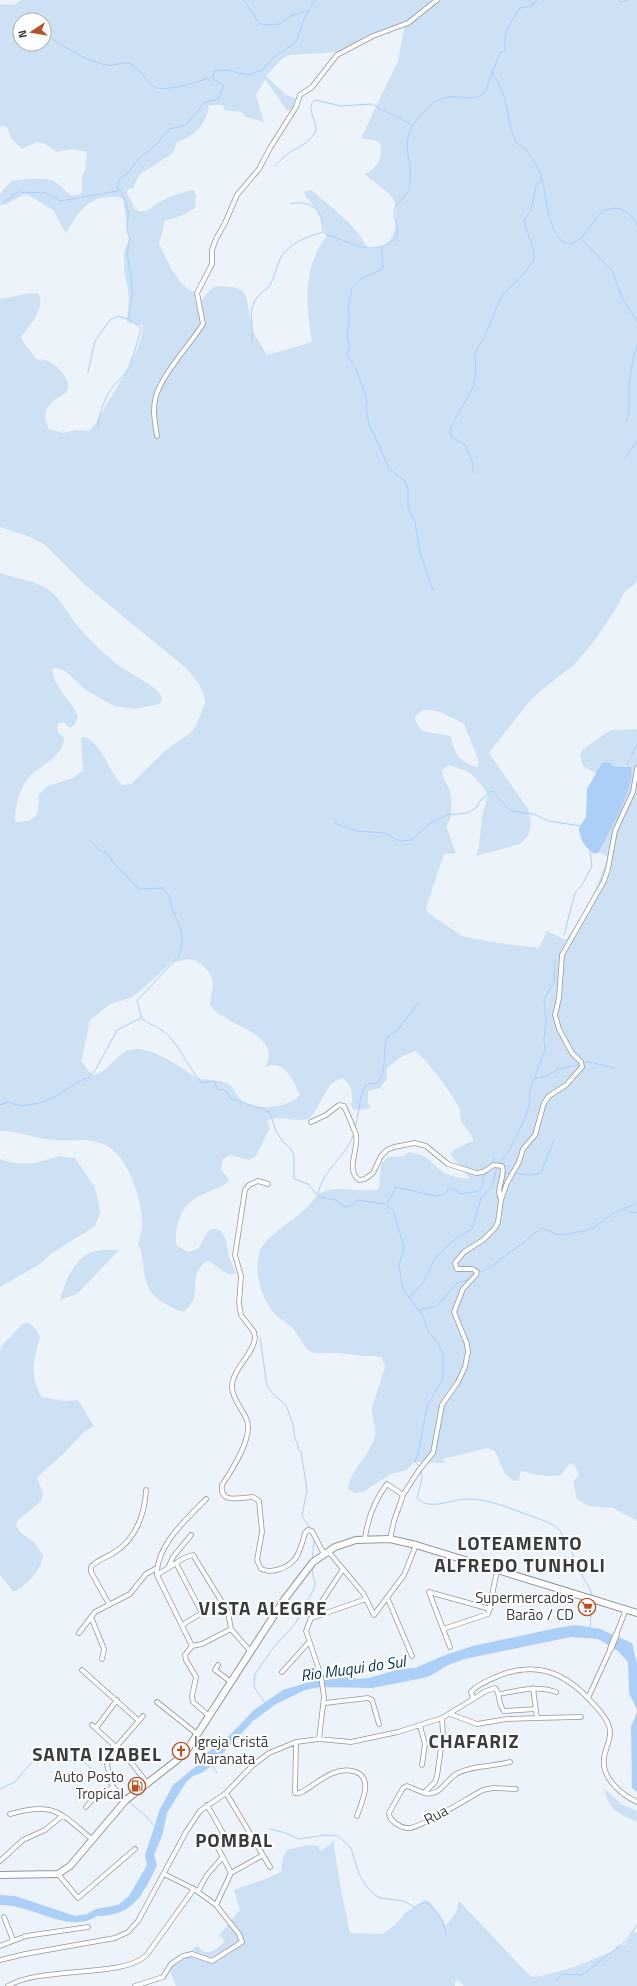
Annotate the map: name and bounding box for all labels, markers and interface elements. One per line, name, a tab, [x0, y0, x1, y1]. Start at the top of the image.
north arrow	[12, 12, 52, 52]
text: N	[14, 29, 31, 39]
district label: LOTEAMENTO ALFREDO TUNHOLI	[434, 1528, 606, 1579]
place label: Supermercados Barão / CD	[475, 1586, 574, 1626]
district label: VISTA ALEGRE	[199, 1593, 327, 1622]
supermarket icon: Supermercados Barão / CD	[577, 1597, 597, 1617]
water label: Rio Muqui do Sul	[299, 1649, 409, 1687]
district label: CHAFARIZ	[428, 1726, 520, 1755]
place label: Igreja Cristã Maranata	[194, 1730, 269, 1770]
district label: SANTA IZABEL	[32, 1739, 162, 1768]
church icon: Igreja Cristã Maranata	[171, 1741, 191, 1761]
place label: Auto Posto Tropical	[54, 1765, 124, 1805]
fuel station icon: Auto Posto Tropical	[127, 1776, 147, 1796]
street label: Rua	[419, 1798, 452, 1831]
district label: POMBAL	[195, 1825, 273, 1854]

